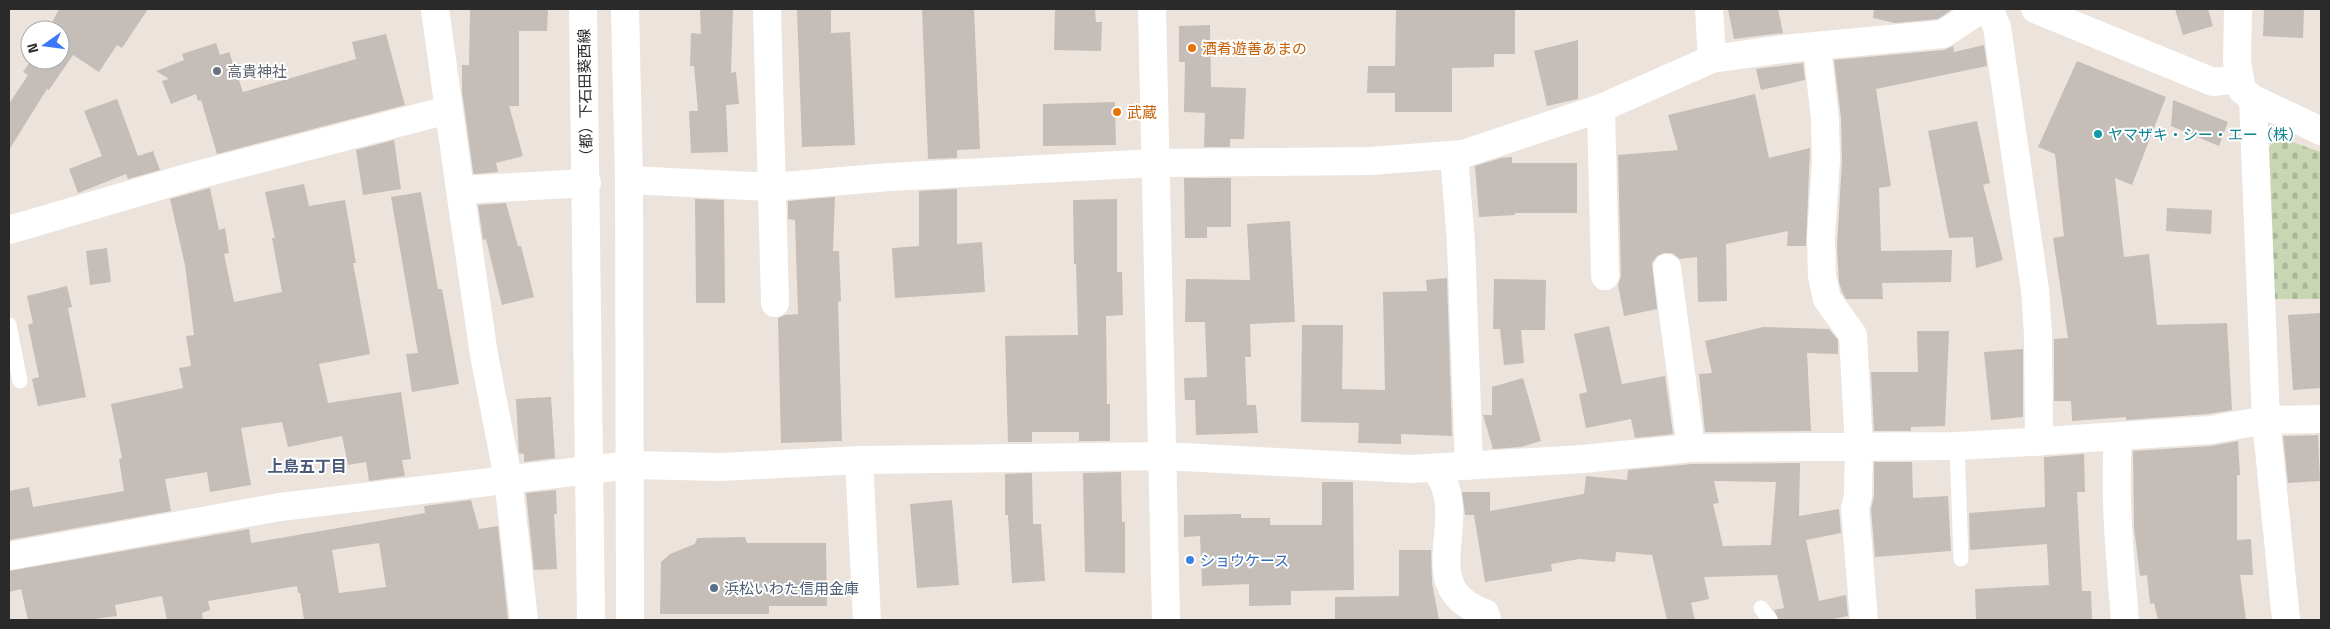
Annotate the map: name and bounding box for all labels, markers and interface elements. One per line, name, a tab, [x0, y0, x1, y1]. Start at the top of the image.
north arrow	[20, 20, 70, 70]
street label: （都）下石田葵西線	[572, 28, 598, 164]
place label: 酒肴遊善あまの	[1202, 37, 1307, 60]
text: N	[21, 41, 43, 56]
marker: 酒肴遊善あまの	[1186, 42, 1198, 54]
place label: 高貴神社	[227, 60, 287, 83]
marker: 高貴神社	[211, 65, 223, 77]
place label: 武蔵	[1127, 101, 1157, 124]
marker: 武蔵	[1111, 106, 1123, 118]
place label: ヤマザキ・シー・エー（株）	[2108, 123, 2303, 146]
marker: ヤマザキ・シー・エー（株）	[2092, 128, 2104, 140]
district label: 上島五丁目	[267, 454, 347, 478]
place label: ショウケース	[1200, 549, 1289, 572]
marker: ショウケース	[1184, 554, 1196, 566]
place label: 浜松いわた信用金庫	[724, 577, 859, 600]
marker: 浜松いわた信用金庫	[708, 582, 720, 594]

